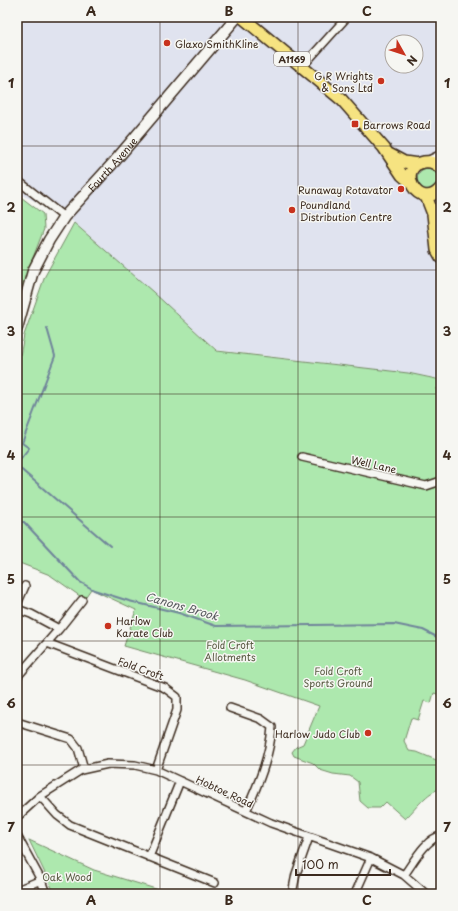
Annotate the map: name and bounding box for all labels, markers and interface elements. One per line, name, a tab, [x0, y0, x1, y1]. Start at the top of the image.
text: A	[86, 1, 96, 20]
text: B	[225, 1, 234, 20]
text: C	[362, 1, 372, 20]
north arrow	[384, 34, 424, 74]
place label: Glaxo SmithKline	[175, 36, 259, 51]
marker: Glaxo SmithKline	[162, 38, 172, 48]
road number: A1169	[274, 52, 310, 66]
text: N	[403, 52, 422, 70]
place label: G R Wrights & Sons Ltd	[314, 68, 373, 95]
text: 1	[8, 73, 14, 92]
text: 1	[444, 73, 450, 92]
marker: G R Wrights & Sons Ltd	[376, 76, 386, 86]
place label: Barrows Road	[363, 117, 431, 132]
marker: Barrows Road	[350, 119, 360, 129]
street label: Fourth Avenue	[84, 133, 140, 194]
place label: Runaway Rotavator	[298, 182, 393, 198]
marker: Runaway Rotavator	[396, 184, 406, 194]
text: 2	[6, 197, 16, 216]
place label: Poundland Distribution Centre	[300, 197, 392, 224]
text: 2	[442, 197, 452, 216]
marker: Poundland Distribution Centre	[287, 205, 297, 215]
text: 3	[7, 321, 16, 340]
text: 3	[443, 321, 452, 340]
text: 4	[7, 445, 16, 464]
text: 4	[443, 445, 452, 464]
street label: Well Lane	[350, 451, 399, 477]
text: 5	[7, 569, 15, 588]
text: 5	[443, 569, 451, 588]
water label: Canons Brook	[144, 587, 221, 625]
place label: Harlow Karate Club	[116, 613, 173, 640]
marker: Harlow Karate Club	[103, 621, 113, 631]
park label: Fold Croft Allotments	[204, 637, 256, 664]
street label: Fold Croft	[116, 653, 166, 683]
park label: Fold Croft Sports Ground	[303, 663, 373, 690]
text: 6	[6, 693, 16, 712]
text: 6	[442, 693, 452, 712]
place label: Harlow Judo Club	[275, 726, 360, 741]
marker: Harlow Judo Club	[363, 728, 373, 738]
street label: Hobtoe Road	[194, 771, 256, 811]
text: 7	[7, 817, 15, 836]
text: 7	[443, 817, 451, 836]
scale bar	[296, 851, 390, 877]
text: 100 m	[302, 855, 339, 873]
park label: Oak Wood	[42, 869, 92, 884]
text: A	[86, 890, 96, 909]
text: B	[225, 890, 234, 909]
text: C	[362, 890, 372, 909]

